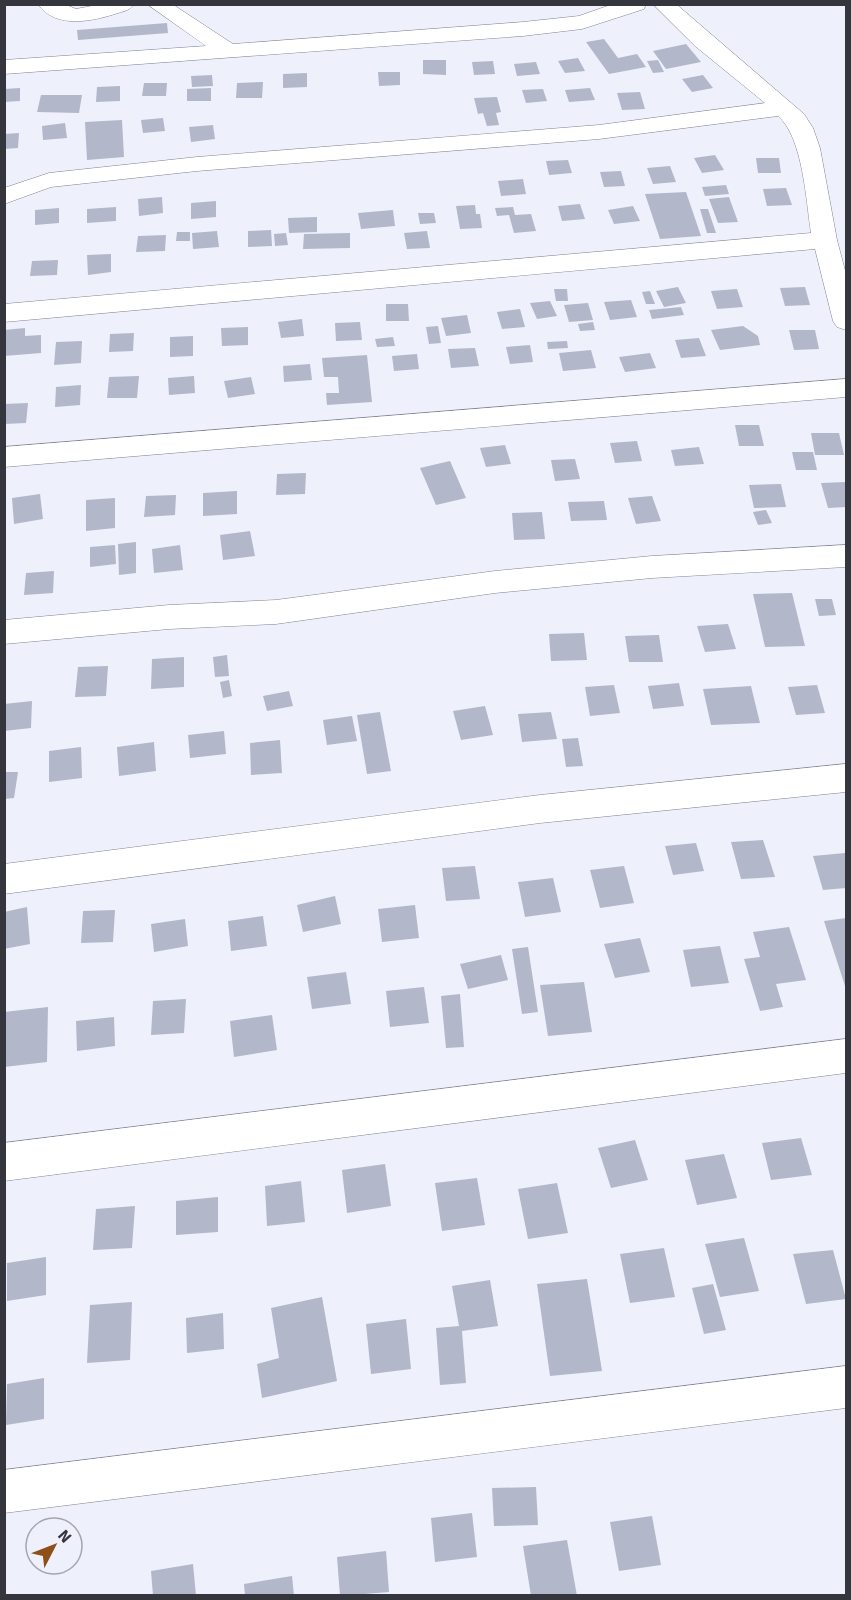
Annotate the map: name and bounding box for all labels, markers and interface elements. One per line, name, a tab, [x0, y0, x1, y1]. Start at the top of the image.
north arrow	[24, 1516, 84, 1576]
text: N	[53, 1526, 76, 1547]

